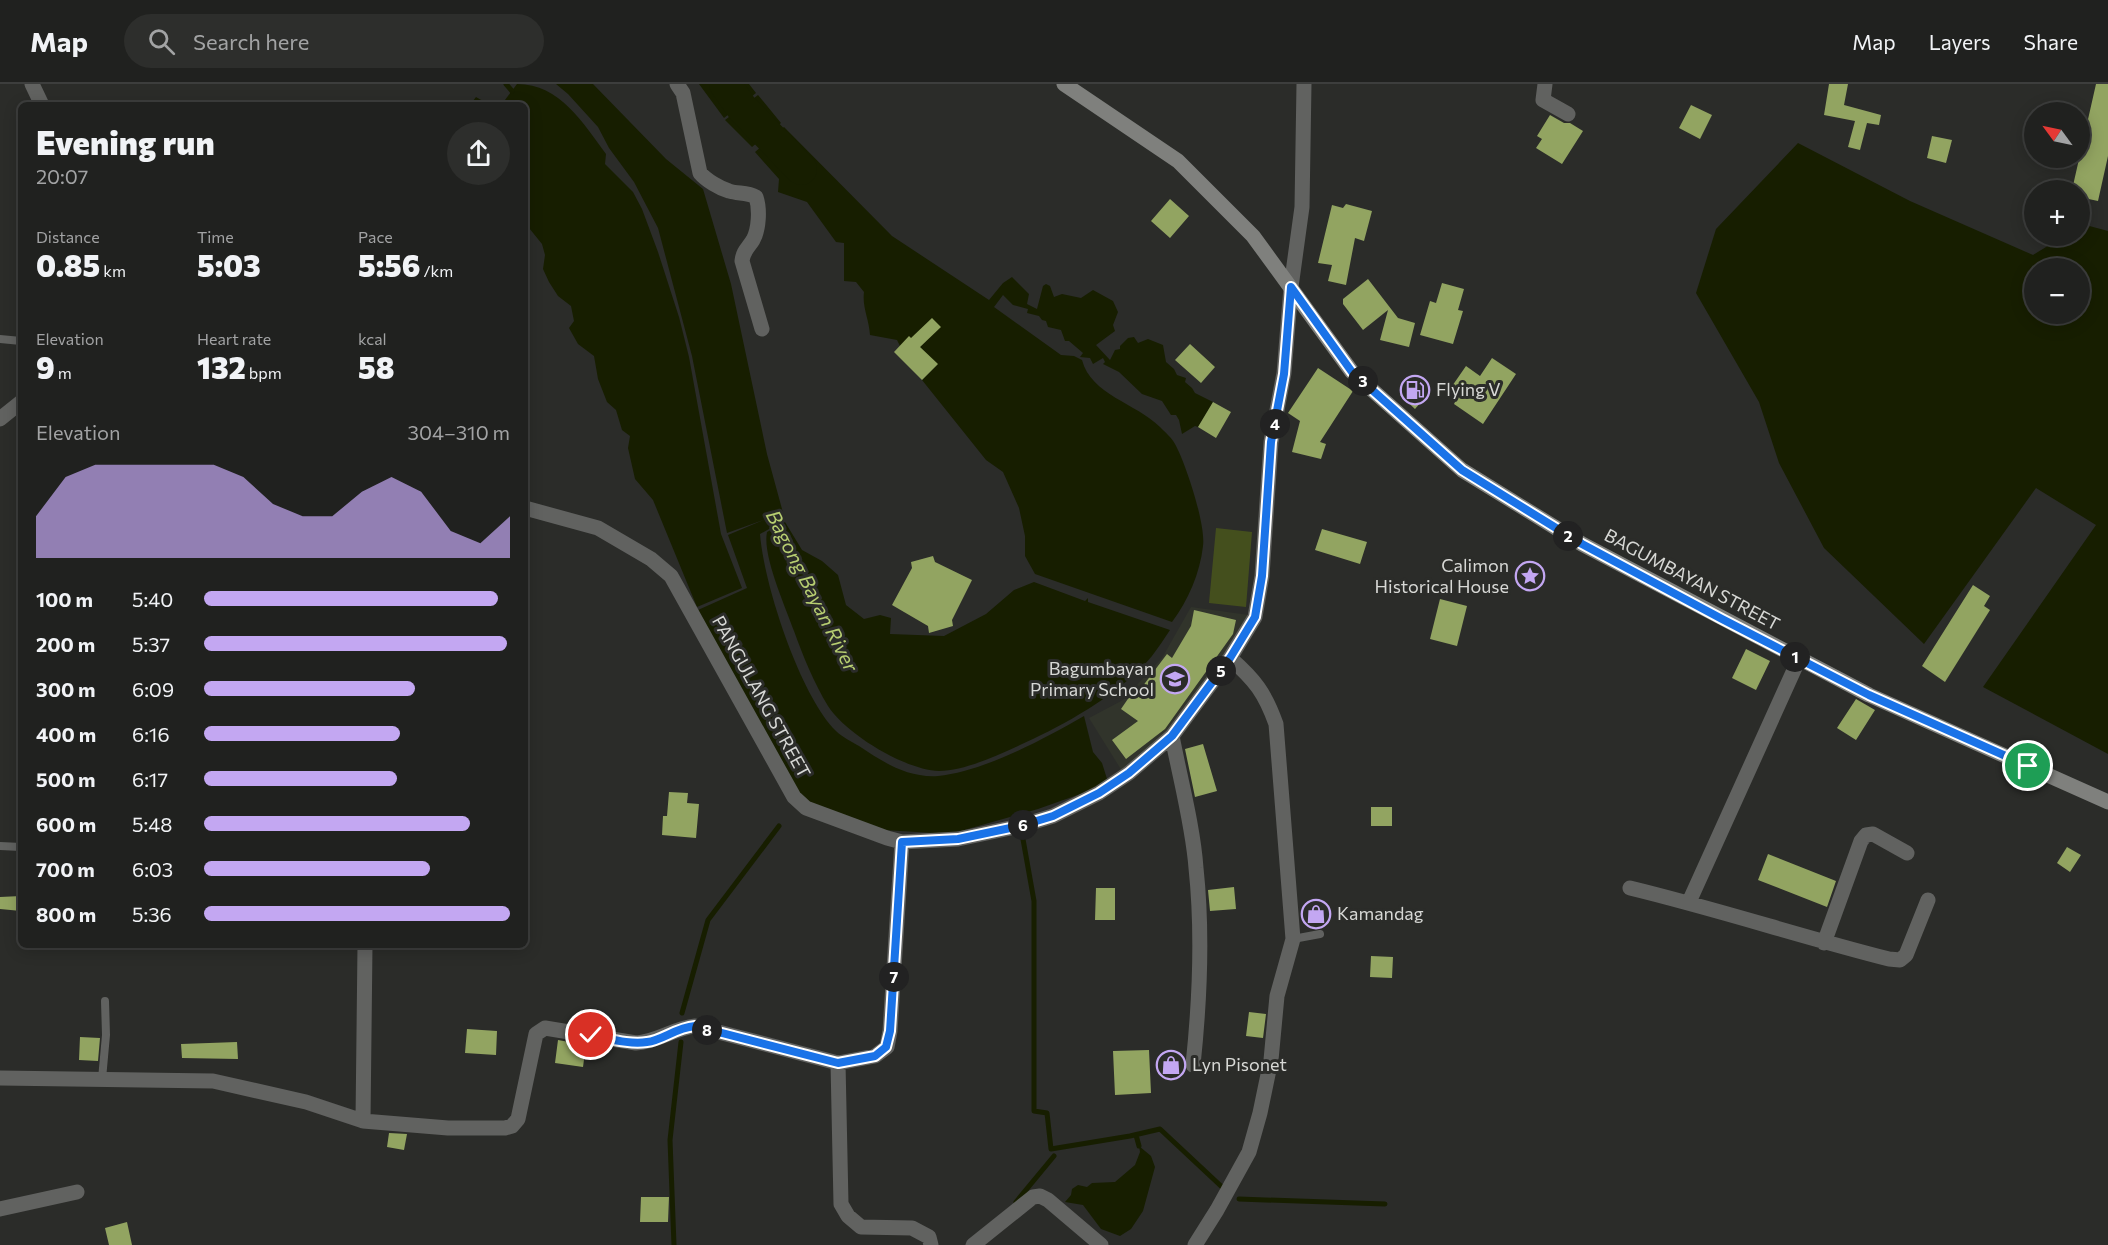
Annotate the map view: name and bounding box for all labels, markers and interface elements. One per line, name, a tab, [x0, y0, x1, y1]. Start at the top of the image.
search box	[124, 14, 544, 68]
text: Map	[30, 24, 88, 58]
icon: search	[145, 25, 178, 58]
text: Search here	[193, 28, 309, 55]
text: Map	[1852, 29, 1896, 54]
text: Layers	[1929, 29, 1991, 54]
text: Share	[2024, 29, 2078, 54]
north arrow	[2024, 102, 2090, 168]
map controls	[2024, 102, 2090, 324]
text: Evening run	[36, 121, 215, 162]
button: share	[447, 122, 510, 185]
text: 20:07	[36, 164, 88, 188]
button: +	[2024, 180, 2090, 246]
text: Distance	[36, 227, 100, 246]
text: Time	[197, 227, 234, 246]
text: Pace	[358, 227, 393, 246]
text: 0.85	[36, 246, 100, 283]
text: 5:03	[197, 246, 261, 283]
text: 5:56	[358, 246, 420, 283]
button: −	[2024, 258, 2090, 324]
text: km	[100, 261, 126, 280]
text: /km	[420, 261, 453, 280]
text: Elevation	[36, 329, 104, 348]
text: Heart rate	[197, 329, 271, 348]
text: kcal	[358, 329, 387, 348]
text: 9	[36, 348, 55, 385]
text: 132	[197, 348, 246, 385]
text: 58	[358, 348, 394, 385]
text: m	[55, 363, 72, 382]
text: bpm	[246, 363, 282, 382]
pin: 3	[1348, 366, 1378, 396]
text: 3	[1358, 371, 1368, 390]
fuel station icon: Flying V	[1399, 374, 1431, 406]
place label: Flying V	[1436, 378, 1501, 400]
pin: 4	[1260, 409, 1290, 439]
text: 4	[1270, 414, 1280, 433]
text: Elevation	[36, 420, 121, 444]
text: 304–310 m	[407, 420, 510, 444]
water label: Bagong Bayan River	[762, 506, 864, 676]
pin: 2	[1553, 521, 1583, 551]
street label: BAGUMBAYAN STREET	[1601, 523, 1784, 635]
text: 2	[1563, 526, 1573, 545]
place label: Calimon Historical House	[1375, 554, 1509, 597]
place icon: Calimon Historical House	[1514, 560, 1546, 592]
text: 100 m	[36, 587, 93, 611]
text: 5:40	[132, 587, 173, 611]
street label: PANGULANG STREET	[708, 611, 816, 782]
text: 200 m	[36, 632, 95, 656]
text: 5:37	[132, 632, 170, 656]
pin: 1	[1780, 642, 1810, 672]
text: 1	[1791, 647, 1799, 666]
pin: 5	[1206, 656, 1236, 686]
place label: Bagumbayan Primary School	[1030, 657, 1154, 700]
text: 5	[1216, 661, 1226, 680]
school or university icon: Bagumbayan Primary School	[1159, 663, 1191, 695]
text: 300 m	[36, 677, 96, 701]
text: 6:09	[132, 677, 174, 701]
text: 400 m	[36, 722, 96, 746]
text: 6:16	[132, 722, 170, 746]
pin	[2002, 740, 2053, 791]
icon: arrive	[2011, 749, 2044, 782]
text: 500 m	[36, 767, 96, 791]
text: 6:17	[132, 767, 168, 791]
pin: 6	[1008, 810, 1038, 840]
text: 600 m	[36, 812, 96, 836]
text: 5:48	[132, 812, 172, 836]
text: 6	[1018, 815, 1028, 834]
text: 700 m	[36, 857, 95, 881]
text: 6:03	[132, 857, 173, 881]
shop icon: Kamandag	[1300, 898, 1332, 930]
text: 800 m	[36, 902, 96, 926]
text: 5:36	[132, 902, 172, 926]
place label: Kamandag	[1337, 902, 1424, 924]
pin: 7	[879, 962, 909, 992]
text: 7	[890, 967, 898, 986]
pin	[565, 1009, 616, 1060]
pin: 8	[692, 1015, 722, 1045]
icon: check	[574, 1018, 607, 1051]
text: 8	[702, 1020, 712, 1039]
shop icon: Lyn Pisonet	[1155, 1049, 1187, 1081]
place label: Lyn Pisonet	[1192, 1053, 1287, 1075]

